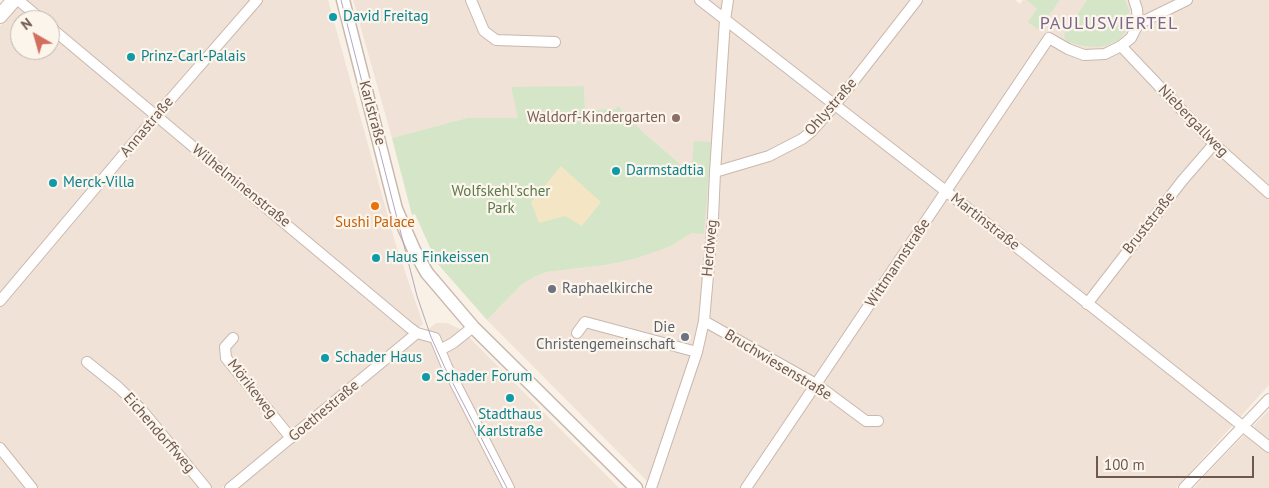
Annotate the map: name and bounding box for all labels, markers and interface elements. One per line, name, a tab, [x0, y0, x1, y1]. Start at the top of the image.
place label: David Freitag	[343, 8, 429, 26]
north arrow	[10, 10, 60, 60]
marker: David Freitag	[327, 11, 339, 23]
district label: PAULUSVIERTEL	[1038, 13, 1180, 35]
text: N	[17, 14, 36, 34]
place label: Prinz-Carl-Palais	[141, 48, 246, 66]
marker: Prinz-Carl-Palais	[125, 51, 137, 63]
street label: Ohlystraße	[801, 75, 861, 139]
street label: Karlstraße	[355, 79, 389, 147]
street label: Niebergallweg	[1154, 81, 1232, 161]
street label: Annastraße	[117, 93, 177, 161]
place label: Waldorf-Kindergarten	[527, 109, 666, 127]
marker: Waldorf-Kindergarten	[670, 112, 682, 124]
street label: Wilhelminenstraße	[188, 141, 294, 231]
place label: Darmstadtia	[626, 162, 704, 180]
marker: Darmstadtia	[610, 165, 622, 177]
place label: Merck-Villa	[63, 174, 135, 192]
marker: Merck-Villa	[47, 177, 59, 189]
park label: Wolfskehl'scher Park	[452, 183, 550, 218]
street label: Bruststraße	[1119, 188, 1179, 258]
street label: Martinstraße	[947, 189, 1023, 255]
marker: Sushi Palace	[369, 200, 381, 212]
place label: Sushi Palace	[335, 214, 415, 232]
street label: Wittmannstraße	[862, 215, 934, 311]
street label: Herdweg	[699, 219, 721, 277]
place label: Haus Finkeissen	[386, 249, 489, 267]
marker: Haus Finkeissen	[370, 252, 382, 264]
place label: Raphaelkirche	[562, 280, 653, 298]
marker: Raphaelkirche	[546, 283, 558, 295]
place label: Die Christengemeinschaft	[536, 319, 675, 354]
street label: Bruchwiesenstraße	[721, 326, 835, 404]
marker: Die Christengemeinschaft	[679, 331, 691, 343]
place label: Schader Haus	[335, 349, 422, 367]
marker: Schader Haus	[319, 352, 331, 364]
street label: Mörikeweg	[223, 356, 281, 422]
place label: Schader Forum	[436, 368, 532, 386]
marker: Schader Forum	[420, 371, 432, 383]
street label: Goethestraße	[285, 376, 363, 446]
street label: Eichendorffweg	[119, 389, 199, 477]
marker: Stadthaus Karlstraße	[504, 392, 516, 404]
place label: Stadthaus Karlstraße	[477, 406, 543, 441]
scale bar	[1099, 446, 1256, 478]
text: 100 m	[1104, 455, 1145, 474]

